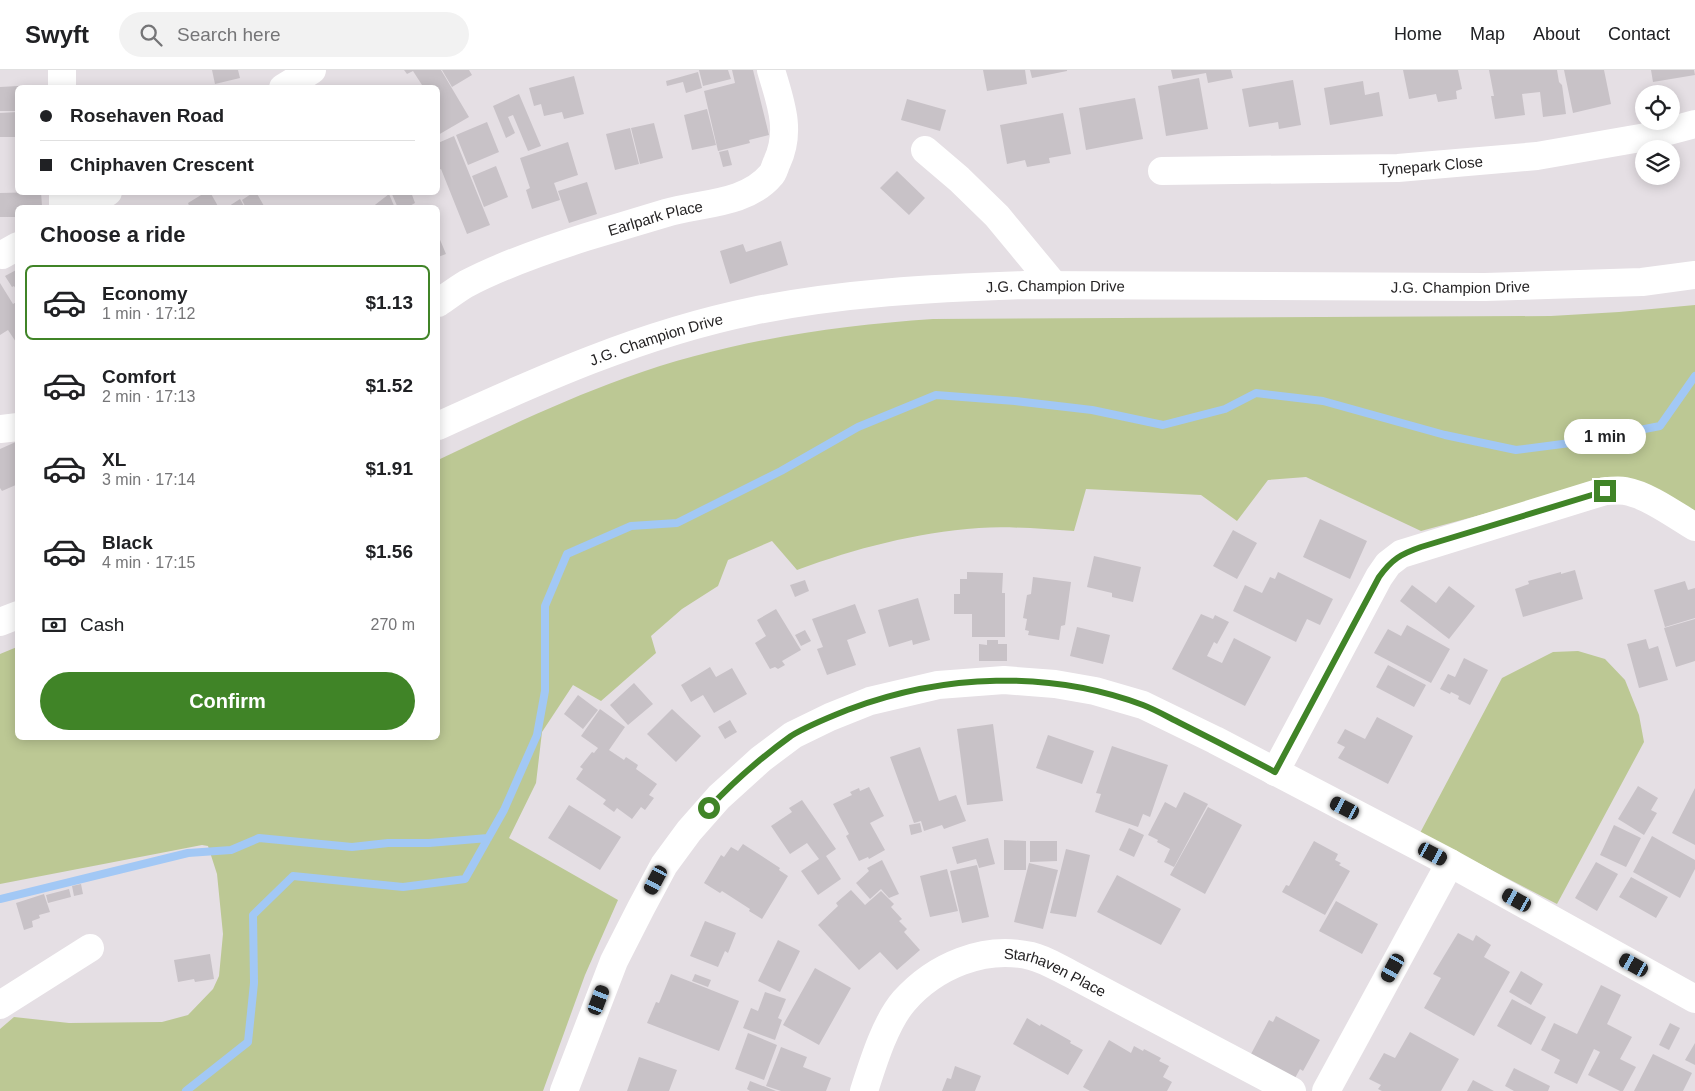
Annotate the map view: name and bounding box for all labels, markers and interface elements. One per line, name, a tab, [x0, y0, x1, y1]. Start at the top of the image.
search box	[119, 12, 469, 57]
text: Swyft	[25, 21, 89, 48]
icon: search	[137, 21, 165, 49]
text: Search here	[177, 24, 281, 45]
text: Home	[1394, 24, 1442, 44]
text: Map	[1470, 24, 1505, 44]
text: About	[1533, 24, 1580, 44]
text: Contact	[1608, 24, 1670, 44]
map controls	[1635, 85, 1680, 185]
button: locate	[1635, 85, 1680, 130]
text: Rosehaven Road	[70, 105, 224, 126]
button: layers	[1635, 140, 1680, 185]
street label: Tynepark Close	[1379, 152, 1484, 177]
text: Chiphaven Crescent	[70, 154, 254, 175]
street label: Earlpark Place	[606, 197, 704, 238]
text: Choose a ride	[40, 222, 185, 247]
street label: J.G. Champion Drive	[985, 276, 1125, 295]
street label: J.G. Champion Drive	[1391, 277, 1530, 296]
icon: car	[42, 280, 87, 325]
text: Economy	[102, 283, 188, 304]
text: $1.13	[365, 292, 413, 313]
text: 1 min · 17:12	[102, 305, 195, 322]
street label: J.G. Champion Drive	[587, 310, 724, 368]
icon: car	[42, 363, 87, 408]
text: Comfort	[102, 366, 176, 387]
text: $1.52	[365, 375, 413, 396]
text: 2 min · 17:13	[102, 388, 195, 405]
callout: 1 min	[1564, 418, 1646, 454]
text: 1 min	[1584, 428, 1626, 445]
icon: car	[42, 446, 87, 491]
text: XL	[102, 449, 126, 470]
text: $1.91	[365, 458, 413, 479]
text: 3 min · 17:14	[102, 471, 195, 488]
route end	[1594, 480, 1616, 502]
icon: car	[42, 529, 87, 574]
text: Black	[102, 532, 153, 553]
text: $1.56	[365, 541, 413, 562]
text: 4 min · 17:15	[102, 554, 195, 571]
icon: cash	[40, 611, 68, 639]
text: Cash	[80, 614, 124, 635]
text: 270 m	[371, 616, 415, 633]
button: Confirm	[40, 672, 415, 730]
car	[1328, 795, 1361, 821]
route start	[698, 797, 720, 819]
car	[1416, 840, 1449, 868]
car	[642, 863, 669, 897]
car	[1500, 886, 1533, 914]
street label: Starhaven Place	[1004, 944, 1109, 1000]
car	[1379, 951, 1406, 985]
car	[1617, 951, 1650, 979]
car	[586, 983, 611, 1017]

